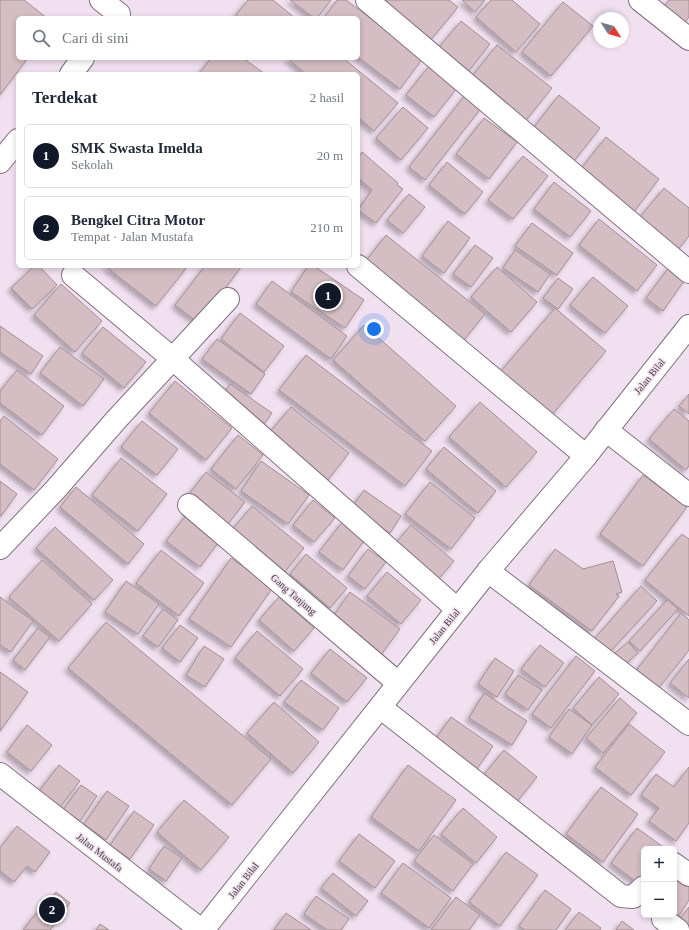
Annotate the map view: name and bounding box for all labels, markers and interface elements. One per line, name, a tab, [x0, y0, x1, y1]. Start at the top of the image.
north arrow	[593, 12, 629, 48]
search box	[16, 16, 360, 60]
icon: search	[30, 27, 52, 49]
text: Cari di sini	[62, 30, 129, 46]
text: Terdekat	[32, 88, 98, 107]
text: 2 hasil	[310, 90, 344, 105]
text: SMK Swasta Imelda	[71, 140, 203, 156]
text: 1	[43, 148, 49, 163]
text: 20 m	[317, 148, 343, 163]
text: Sekolah	[71, 157, 113, 172]
text: Bengkel Citra Motor	[71, 212, 205, 228]
text: 2	[43, 220, 49, 235]
text: 210 m	[310, 220, 343, 235]
text: Tempat · Jalan Mustafa	[71, 229, 193, 244]
pin: 1	[315, 281, 341, 311]
your location	[364, 319, 384, 339]
street label: Jalan Bilal	[632, 356, 667, 396]
street label: Gang Tanjung	[269, 572, 319, 617]
street label: Jalan Bilal	[427, 606, 462, 646]
street label: Jalan Mustafa	[74, 831, 126, 874]
map controls	[641, 846, 677, 918]
button: +	[641, 846, 677, 882]
street label: Jalan Bilal	[226, 860, 261, 900]
button: −	[641, 882, 677, 918]
pin: 2	[39, 895, 65, 925]

